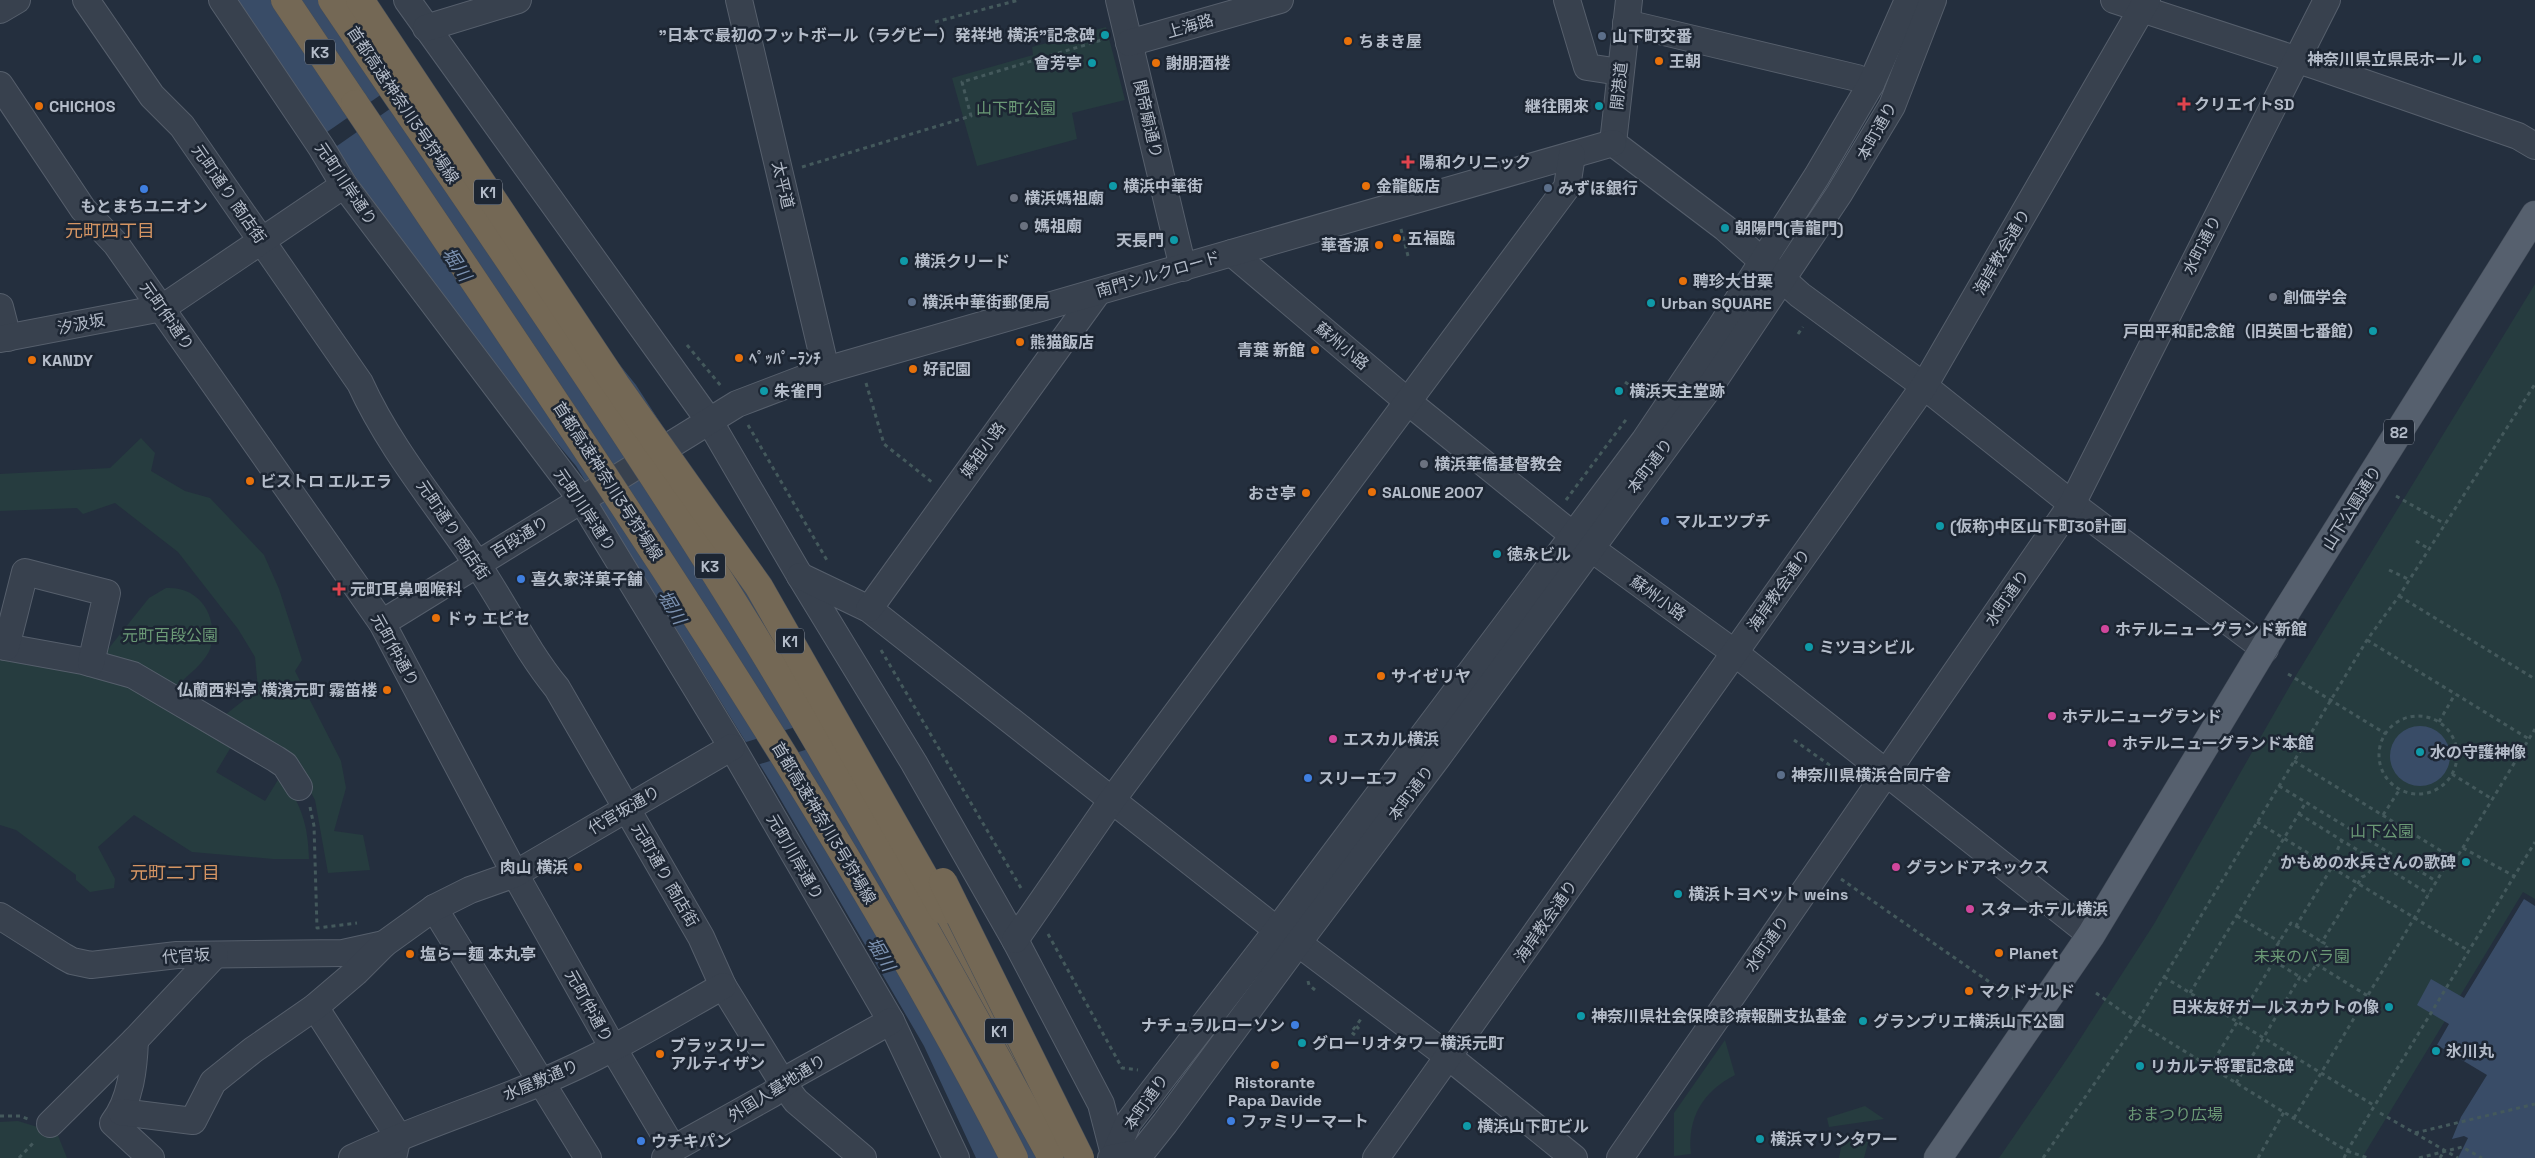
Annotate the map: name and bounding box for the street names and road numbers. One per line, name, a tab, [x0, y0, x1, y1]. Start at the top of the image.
street label: 上海路	[1164, 9, 1216, 43]
street label: 首都高速神奈川3号狩場線	[342, 22, 464, 188]
road number: K3	[305, 40, 335, 64]
street label: 開港道	[1606, 61, 1632, 111]
street label: 関帝廟通り	[1129, 78, 1167, 160]
street label: 本町通り	[1852, 98, 1902, 164]
street label: 元町川岸通り	[310, 138, 382, 230]
street label: 元町通り 商店街	[187, 140, 271, 248]
street label: 太平道	[767, 159, 799, 211]
road number: K1	[474, 180, 502, 204]
street label: 海岸教会通り	[1969, 205, 2035, 299]
street label: 水町通り	[2178, 212, 2226, 278]
street label: 南門シルクロード	[1094, 246, 1222, 302]
street label: 元町仲通り	[135, 277, 199, 355]
street label: 汐汲坂	[55, 309, 107, 339]
street label: 蘇州小路	[1311, 317, 1373, 375]
street label: 首都高速神奈川3号狩場線	[549, 397, 667, 565]
street label: 媽祖小路	[956, 418, 1010, 482]
road number: 82	[2384, 420, 2414, 444]
street label: 本町通り	[1622, 434, 1678, 498]
street label: 山下公園通り	[2318, 462, 2386, 554]
street label: 元町川岸通り	[549, 464, 621, 556]
street label: 元町通り 商店街	[412, 476, 494, 584]
street label: 百段通り	[487, 511, 553, 563]
street label: 海岸教会通り	[1743, 545, 1815, 635]
road number: K3	[695, 554, 725, 578]
street label: 水町通り	[1980, 566, 2034, 630]
street label: 蘇州小路	[1626, 571, 1690, 625]
street label: 元町仲通り	[366, 610, 424, 690]
road number: K1	[776, 628, 804, 654]
street label: 首都高速神奈川3号狩場線	[767, 738, 881, 908]
street label: 本町通り	[1383, 761, 1439, 825]
street label: 代官坂通り	[584, 781, 664, 839]
street label: 元町川岸通り	[762, 810, 828, 904]
street label: 元町通り 商店街	[627, 819, 703, 931]
street label: 海岸教会通り	[1510, 876, 1582, 966]
street label: 水町通り	[1740, 912, 1794, 976]
street label: 代官坂	[161, 944, 211, 968]
street label: 元町仲通り	[560, 966, 618, 1046]
road number: K1	[985, 1018, 1013, 1044]
street label: 外国人墓地通り	[724, 1049, 830, 1127]
street label: 水屋敷通り	[500, 1055, 582, 1105]
street label: 本町通り	[1119, 1070, 1173, 1134]

